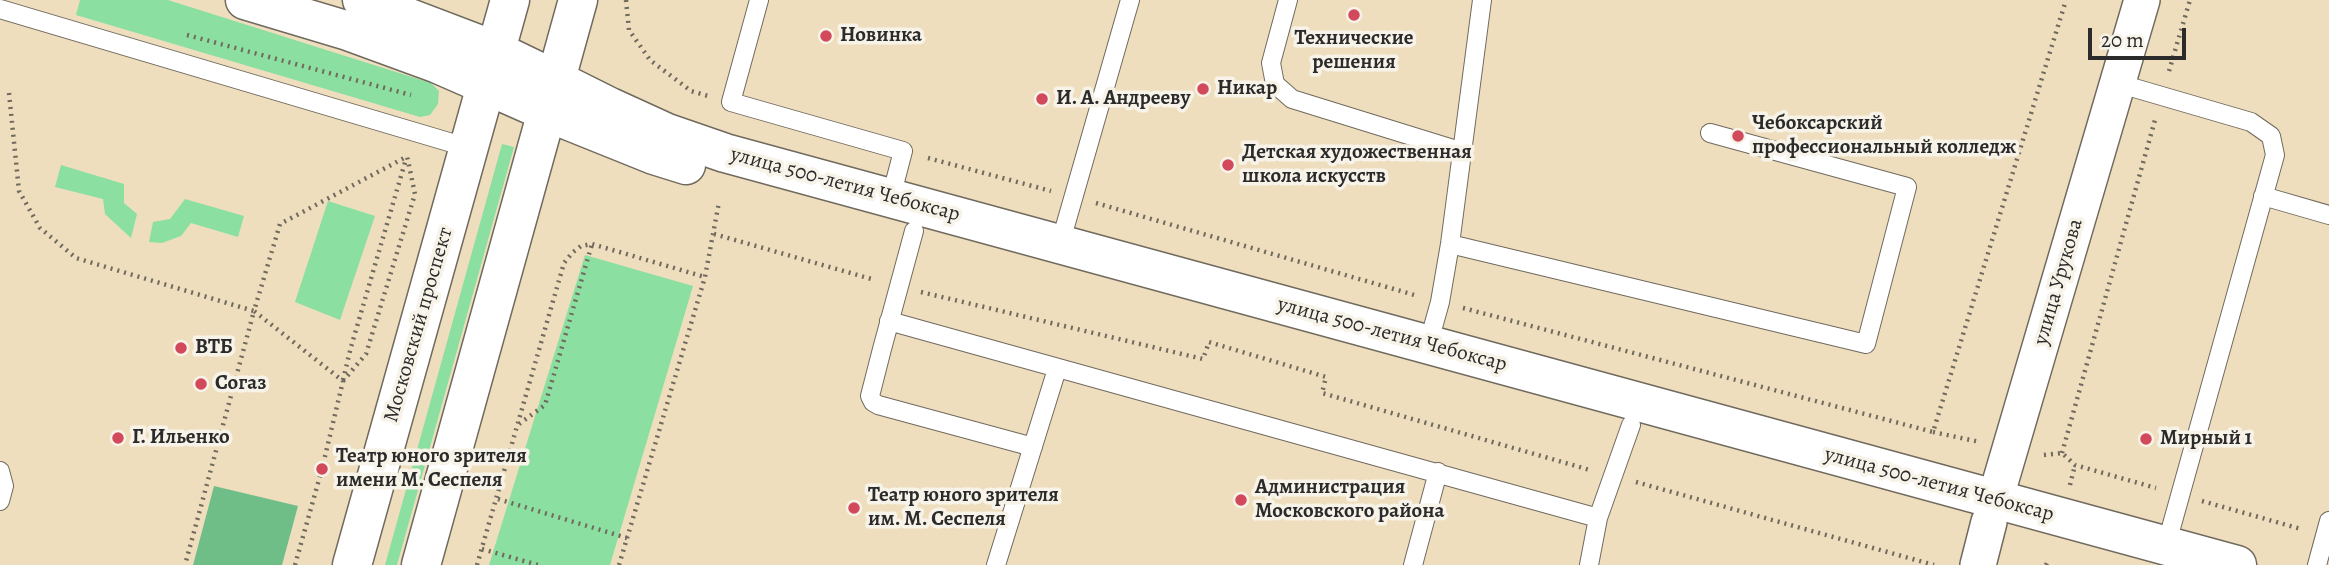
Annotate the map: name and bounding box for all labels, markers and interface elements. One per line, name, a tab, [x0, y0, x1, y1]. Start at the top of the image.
marker: Технические решения	[1346, 7, 1362, 23]
scale bar	[2091, 14, 2189, 58]
place label: Новинка	[840, 23, 922, 49]
place label: Технические решения	[1294, 26, 1414, 76]
text: 20 m	[2101, 26, 2144, 54]
marker: Новинка	[818, 28, 834, 44]
place label: Никар	[1217, 76, 1277, 102]
marker: Никар	[1195, 81, 1211, 97]
place label: И. А. Андрееву	[1056, 86, 1191, 112]
marker: И. А. Андрееву	[1034, 91, 1050, 107]
place label: Чебоксарский профессиональный колледж	[1752, 111, 2016, 161]
marker: Чебоксарский профессиональный колледж	[1730, 128, 1746, 144]
place label: Детская художественная школа искусств	[1242, 140, 1472, 190]
street label: улица 500-летия Чебоксар	[727, 142, 963, 228]
marker: Детская художественная школа искусств	[1220, 157, 1236, 173]
street label: улица Урукова	[2029, 216, 2089, 348]
street label: Московский проспект	[379, 225, 459, 425]
street label: улица 500-летия Чебоксар	[1274, 292, 1510, 378]
place label: ВТБ	[195, 335, 233, 361]
marker: ВТБ	[173, 340, 189, 356]
place label: Согаз	[215, 371, 266, 397]
marker: Согаз	[193, 376, 209, 392]
place label: Г. Ильенко	[132, 425, 230, 451]
place label: Мирный 1	[2160, 426, 2252, 452]
marker: Г. Ильенко	[110, 430, 126, 446]
marker: Мирный 1	[2138, 431, 2154, 447]
street label: улица 500-летия Чебоксар	[1821, 442, 2057, 528]
place label: Театр юного зрителя имени М. Сеспеля	[336, 444, 527, 494]
marker: Театр юного зрителя имени М. Сеспеля	[314, 461, 330, 477]
place label: Администрация Московского района	[1255, 475, 1445, 525]
place label: Театр юного зрителя им. М. Сеспеля	[868, 483, 1059, 533]
marker: Администрация Московского района	[1233, 492, 1249, 508]
marker: Театр юного зрителя им. М. Сеспеля	[846, 500, 862, 516]

